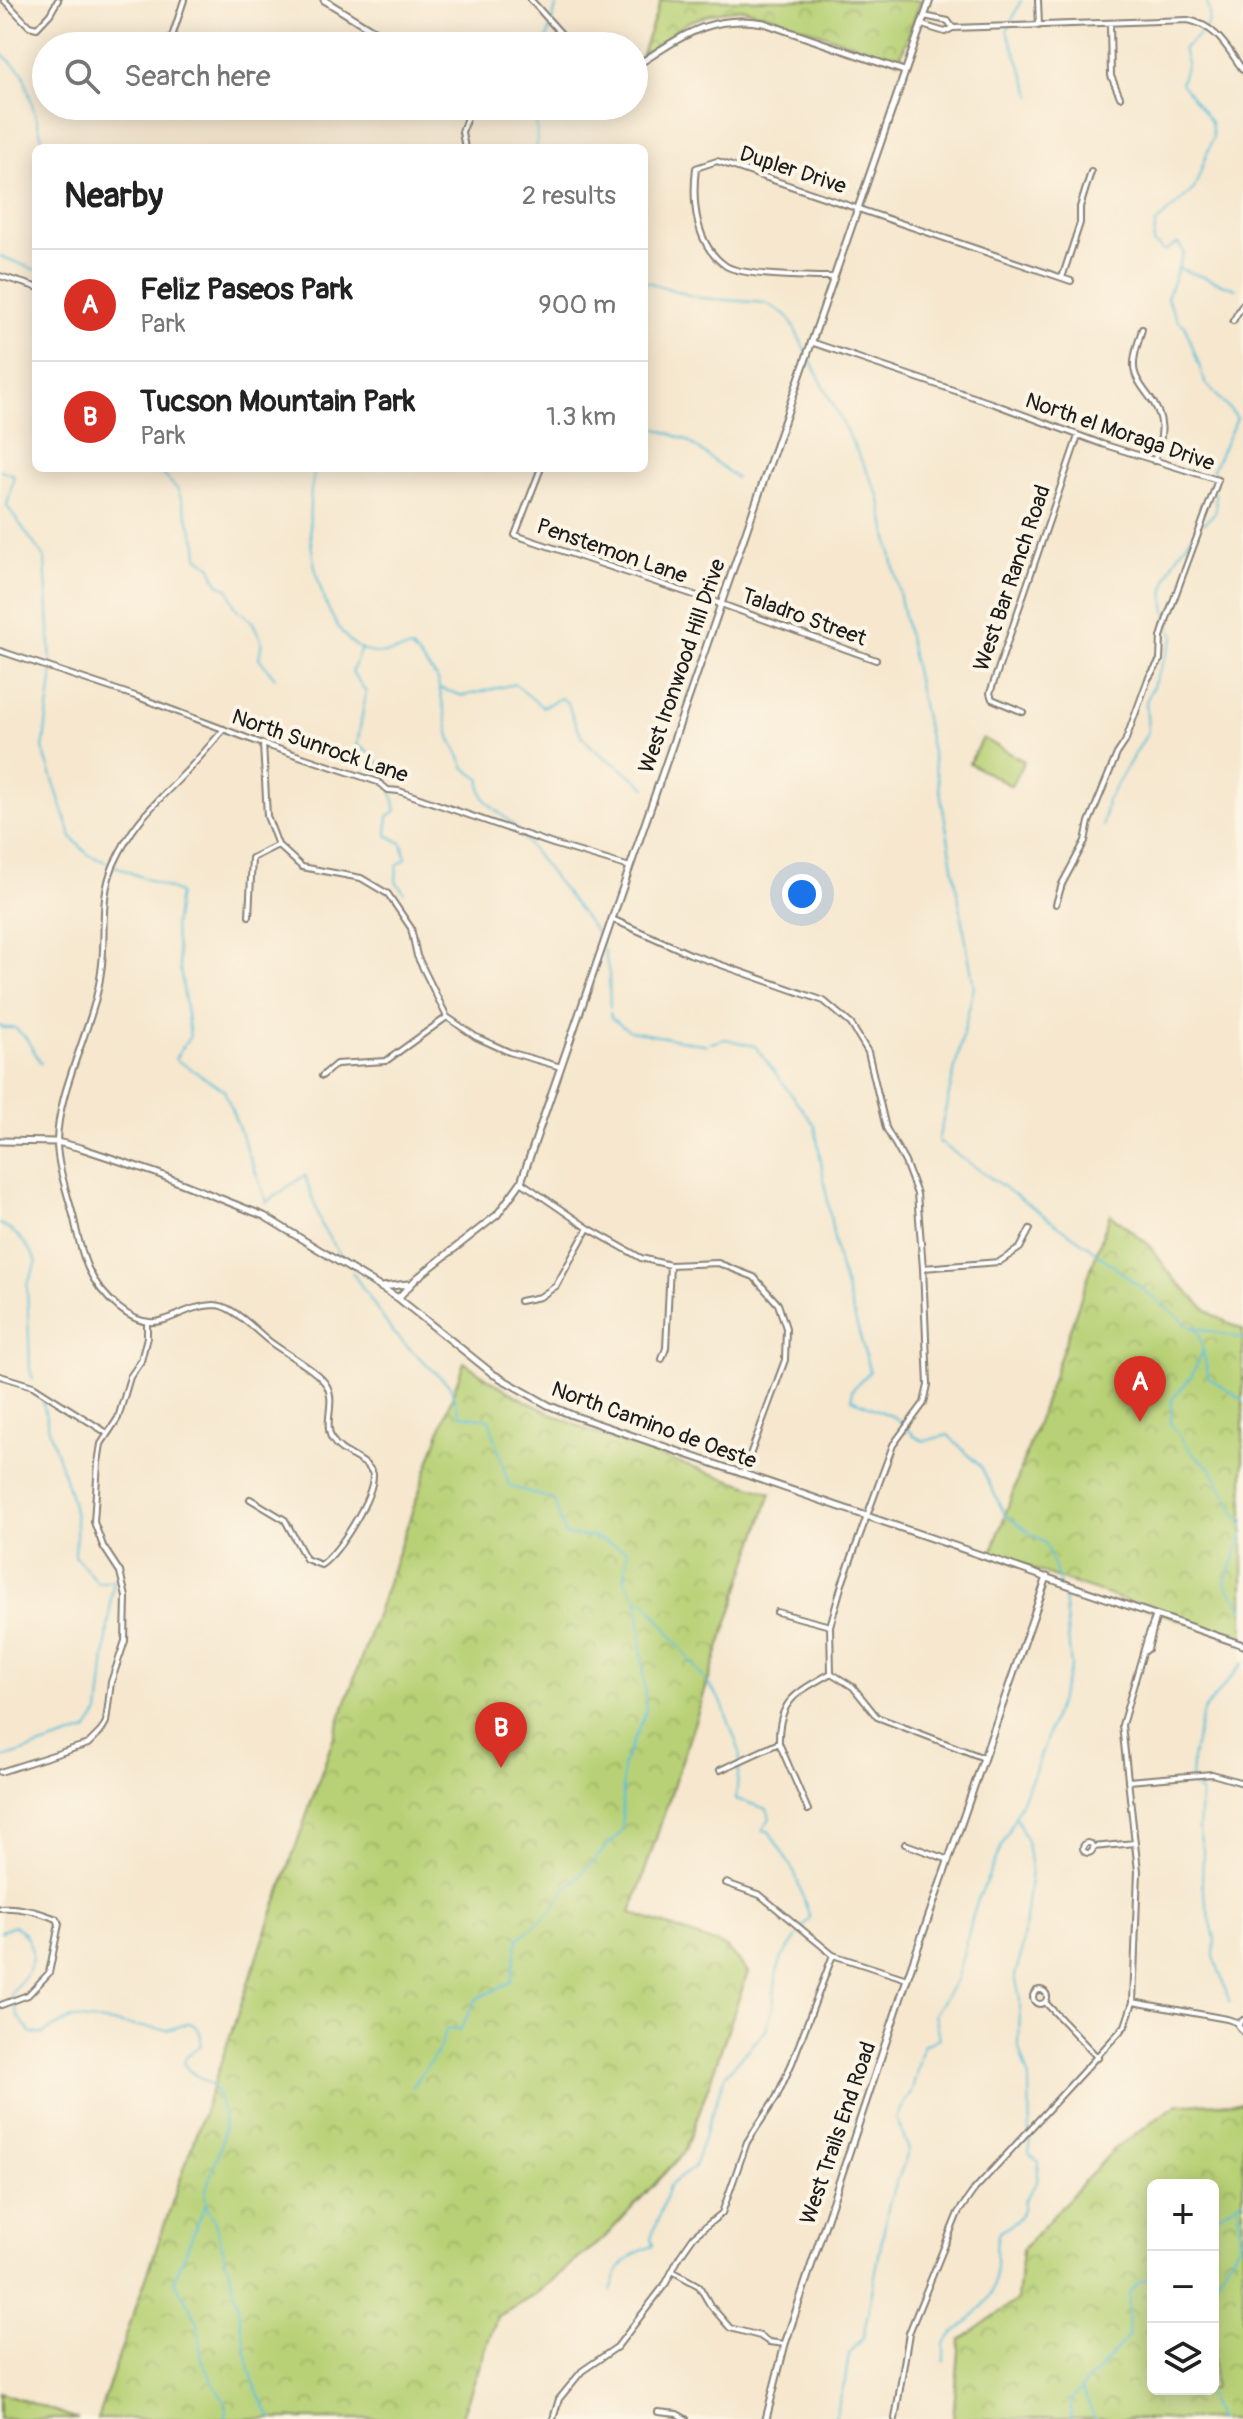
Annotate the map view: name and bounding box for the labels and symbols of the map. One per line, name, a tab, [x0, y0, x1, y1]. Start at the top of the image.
street label: Dupler Drive	[736, 140, 850, 200]
street label: North el Moraga Drive	[1022, 387, 1218, 478]
street label: West Bar Ranch Road	[967, 481, 1057, 675]
street label: Penstemon Lane	[533, 512, 691, 590]
street label: West Ironwood Hill Drive	[632, 555, 732, 777]
street label: Taladro Street	[738, 581, 870, 653]
street label: North Sunrock Lane	[228, 703, 412, 789]
your location	[782, 874, 822, 914]
pin: A	[1114, 1356, 1166, 1422]
street label: North Camino de Oeste	[548, 1375, 760, 1475]
pin: B	[475, 1702, 527, 1768]
street label: West Trails End Road	[794, 2038, 882, 2228]

